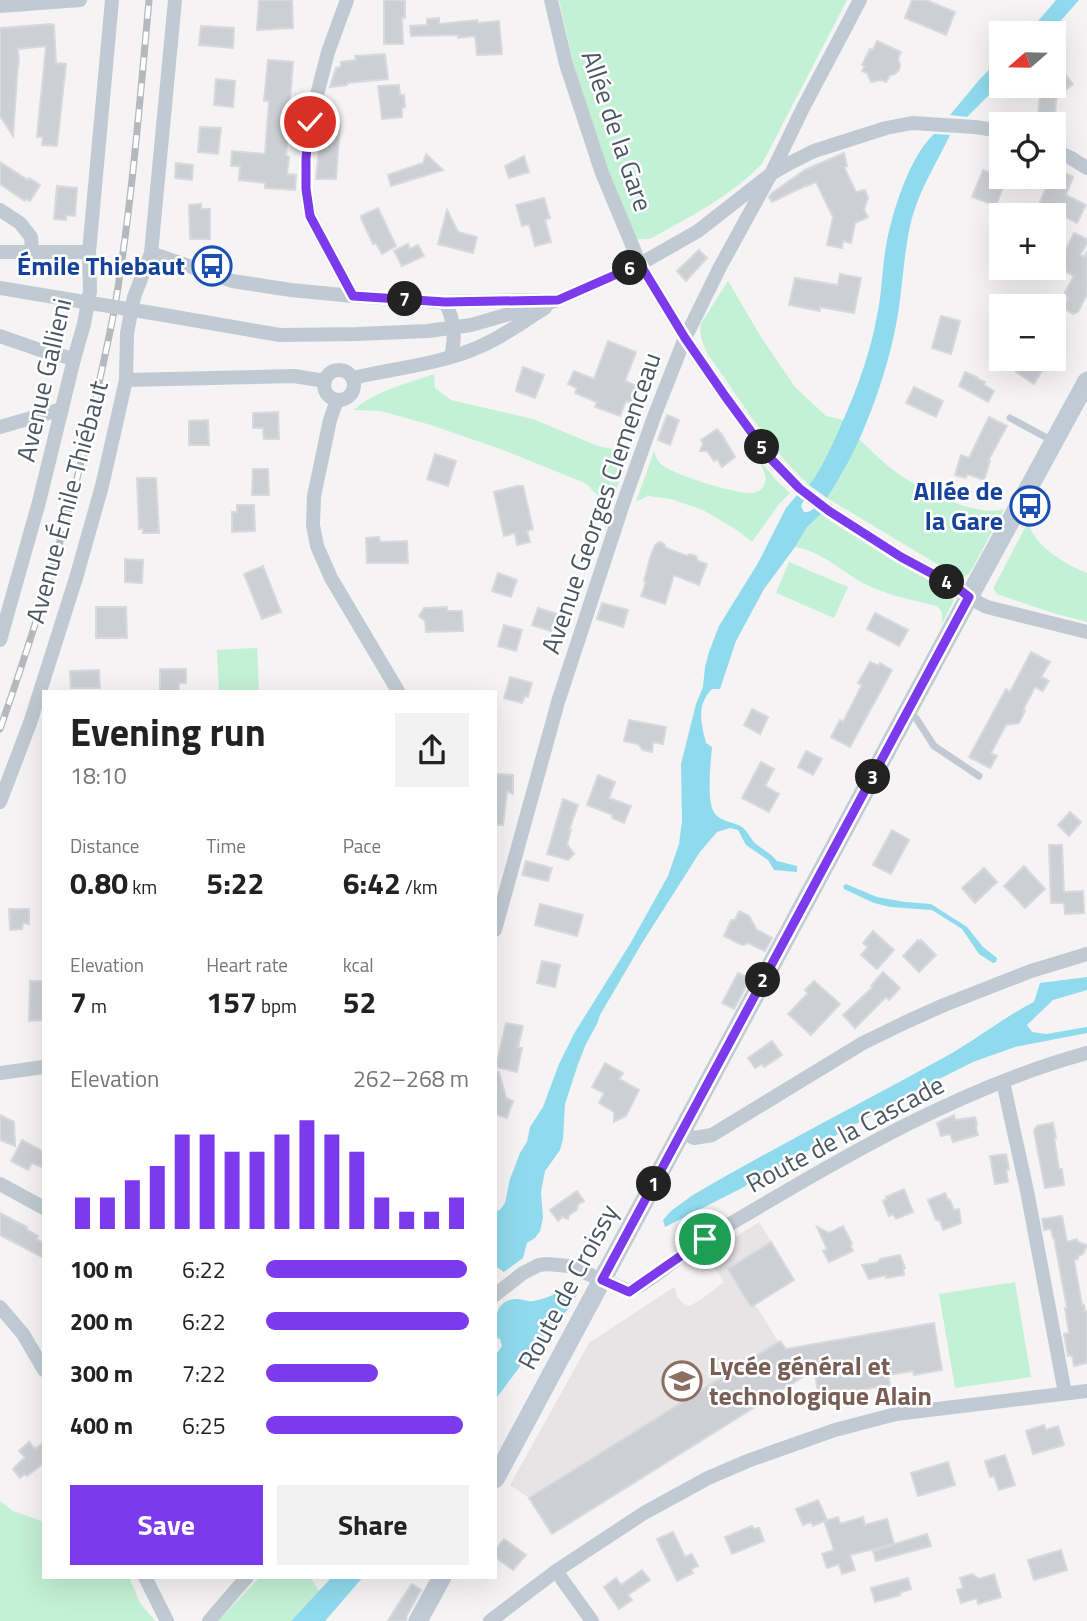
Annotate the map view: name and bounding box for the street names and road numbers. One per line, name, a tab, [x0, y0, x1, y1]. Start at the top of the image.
street label: Allée de la Gare	[572, 45, 663, 216]
street label: Avenue Gallieni	[6, 294, 81, 465]
street label: Avenue Georges Clemenceau	[531, 347, 670, 659]
street label: Avenue Émile Thiébaut	[15, 376, 118, 628]
street label: Route de la Cascade	[739, 1065, 951, 1202]
street label: Route de Croissy	[507, 1197, 628, 1377]

